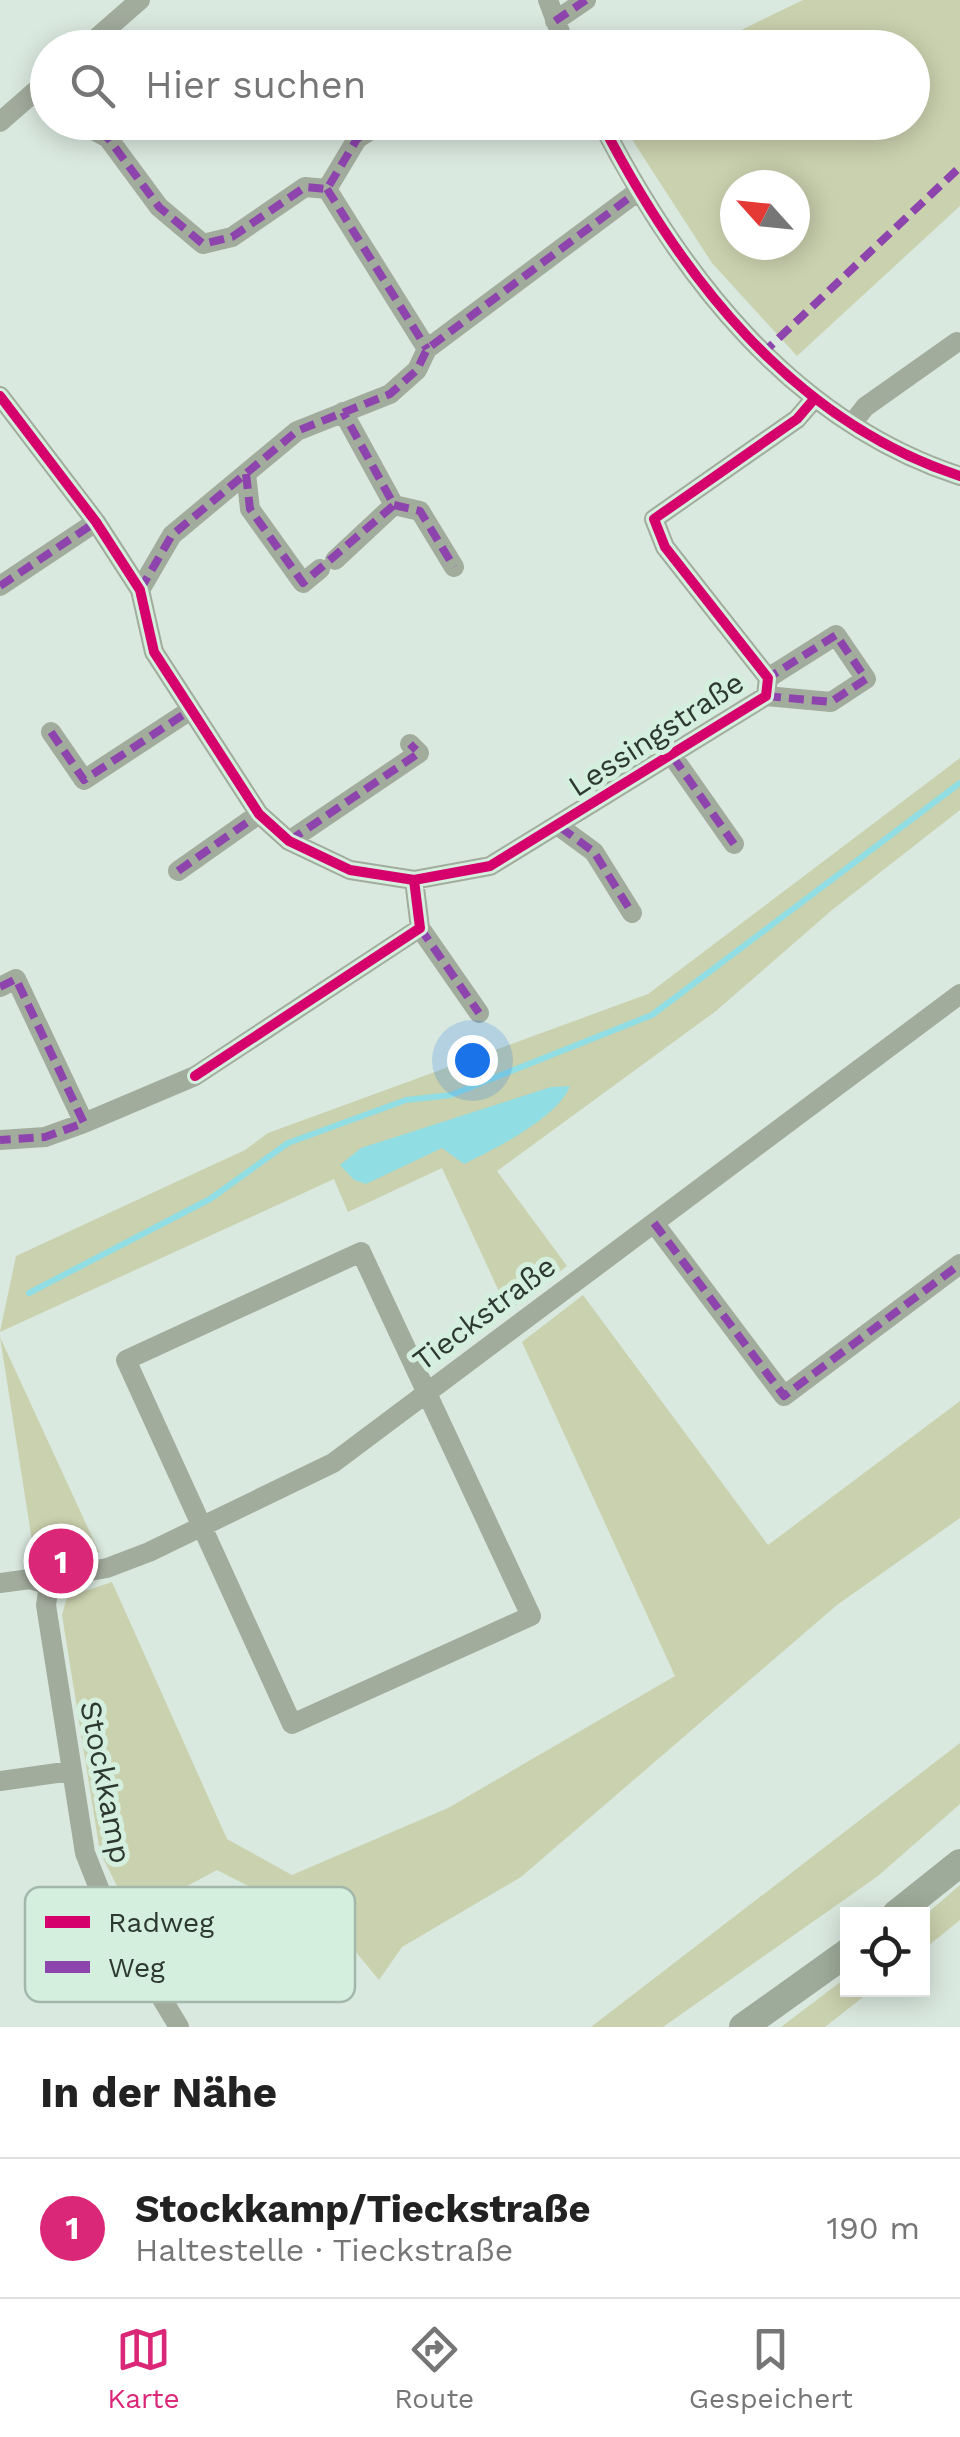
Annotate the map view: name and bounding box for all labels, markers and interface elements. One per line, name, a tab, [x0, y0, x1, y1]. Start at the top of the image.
search box	[30, 30, 930, 140]
icon: search	[65, 58, 120, 113]
text: Hier suchen	[145, 63, 366, 107]
north arrow	[720, 170, 810, 260]
street label: Lessingstraße	[562, 664, 750, 804]
your location	[447, 1035, 498, 1086]
street label: Tieckstraße	[406, 1248, 562, 1378]
pin: 1	[28, 1524, 94, 1598]
street label: Stockkamp	[73, 1698, 139, 1866]
legend	[25, 1887, 355, 2002]
text: Radweg	[108, 1906, 214, 1939]
map controls	[840, 1907, 930, 1997]
button: locate	[840, 1907, 930, 1997]
text: Weg	[108, 1951, 165, 1984]
text: In der Nähe	[40, 2068, 277, 2117]
text: Stockkamp/Tieckstraße	[135, 2187, 590, 2231]
text: 1	[66, 2209, 79, 2247]
text: 190 m	[826, 2209, 920, 2247]
text: Haltestelle · Tieckstraße	[135, 2231, 513, 2269]
tab: Karte	[107, 2322, 180, 2415]
tab: Route	[394, 2322, 474, 2415]
tab: Gespeichert	[689, 2322, 853, 2415]

